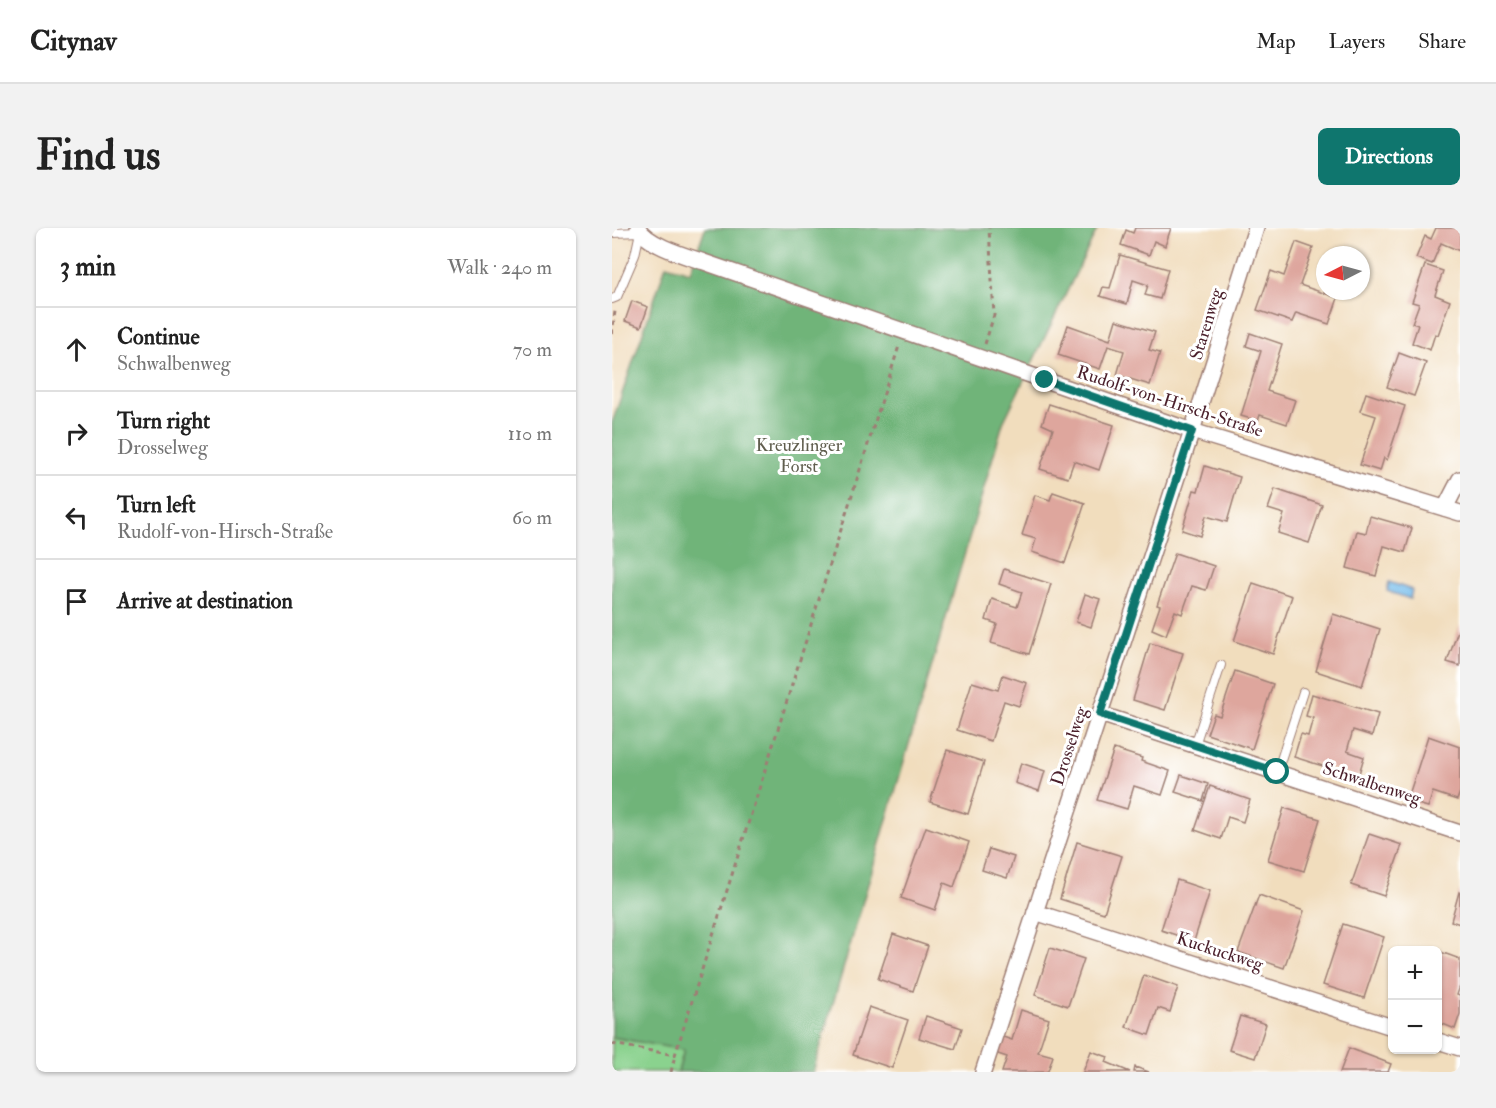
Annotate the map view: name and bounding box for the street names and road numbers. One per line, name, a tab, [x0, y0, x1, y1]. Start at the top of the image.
street label: Starenweg	[1185, 284, 1229, 363]
street label: Rudolf-von-Hirsch-Straße	[1074, 360, 1266, 443]
street label: Drosselweg	[1046, 703, 1093, 789]
street label: Schwalbenweg	[1320, 757, 1425, 811]
street label: Kuckuckweg	[1174, 927, 1267, 977]

